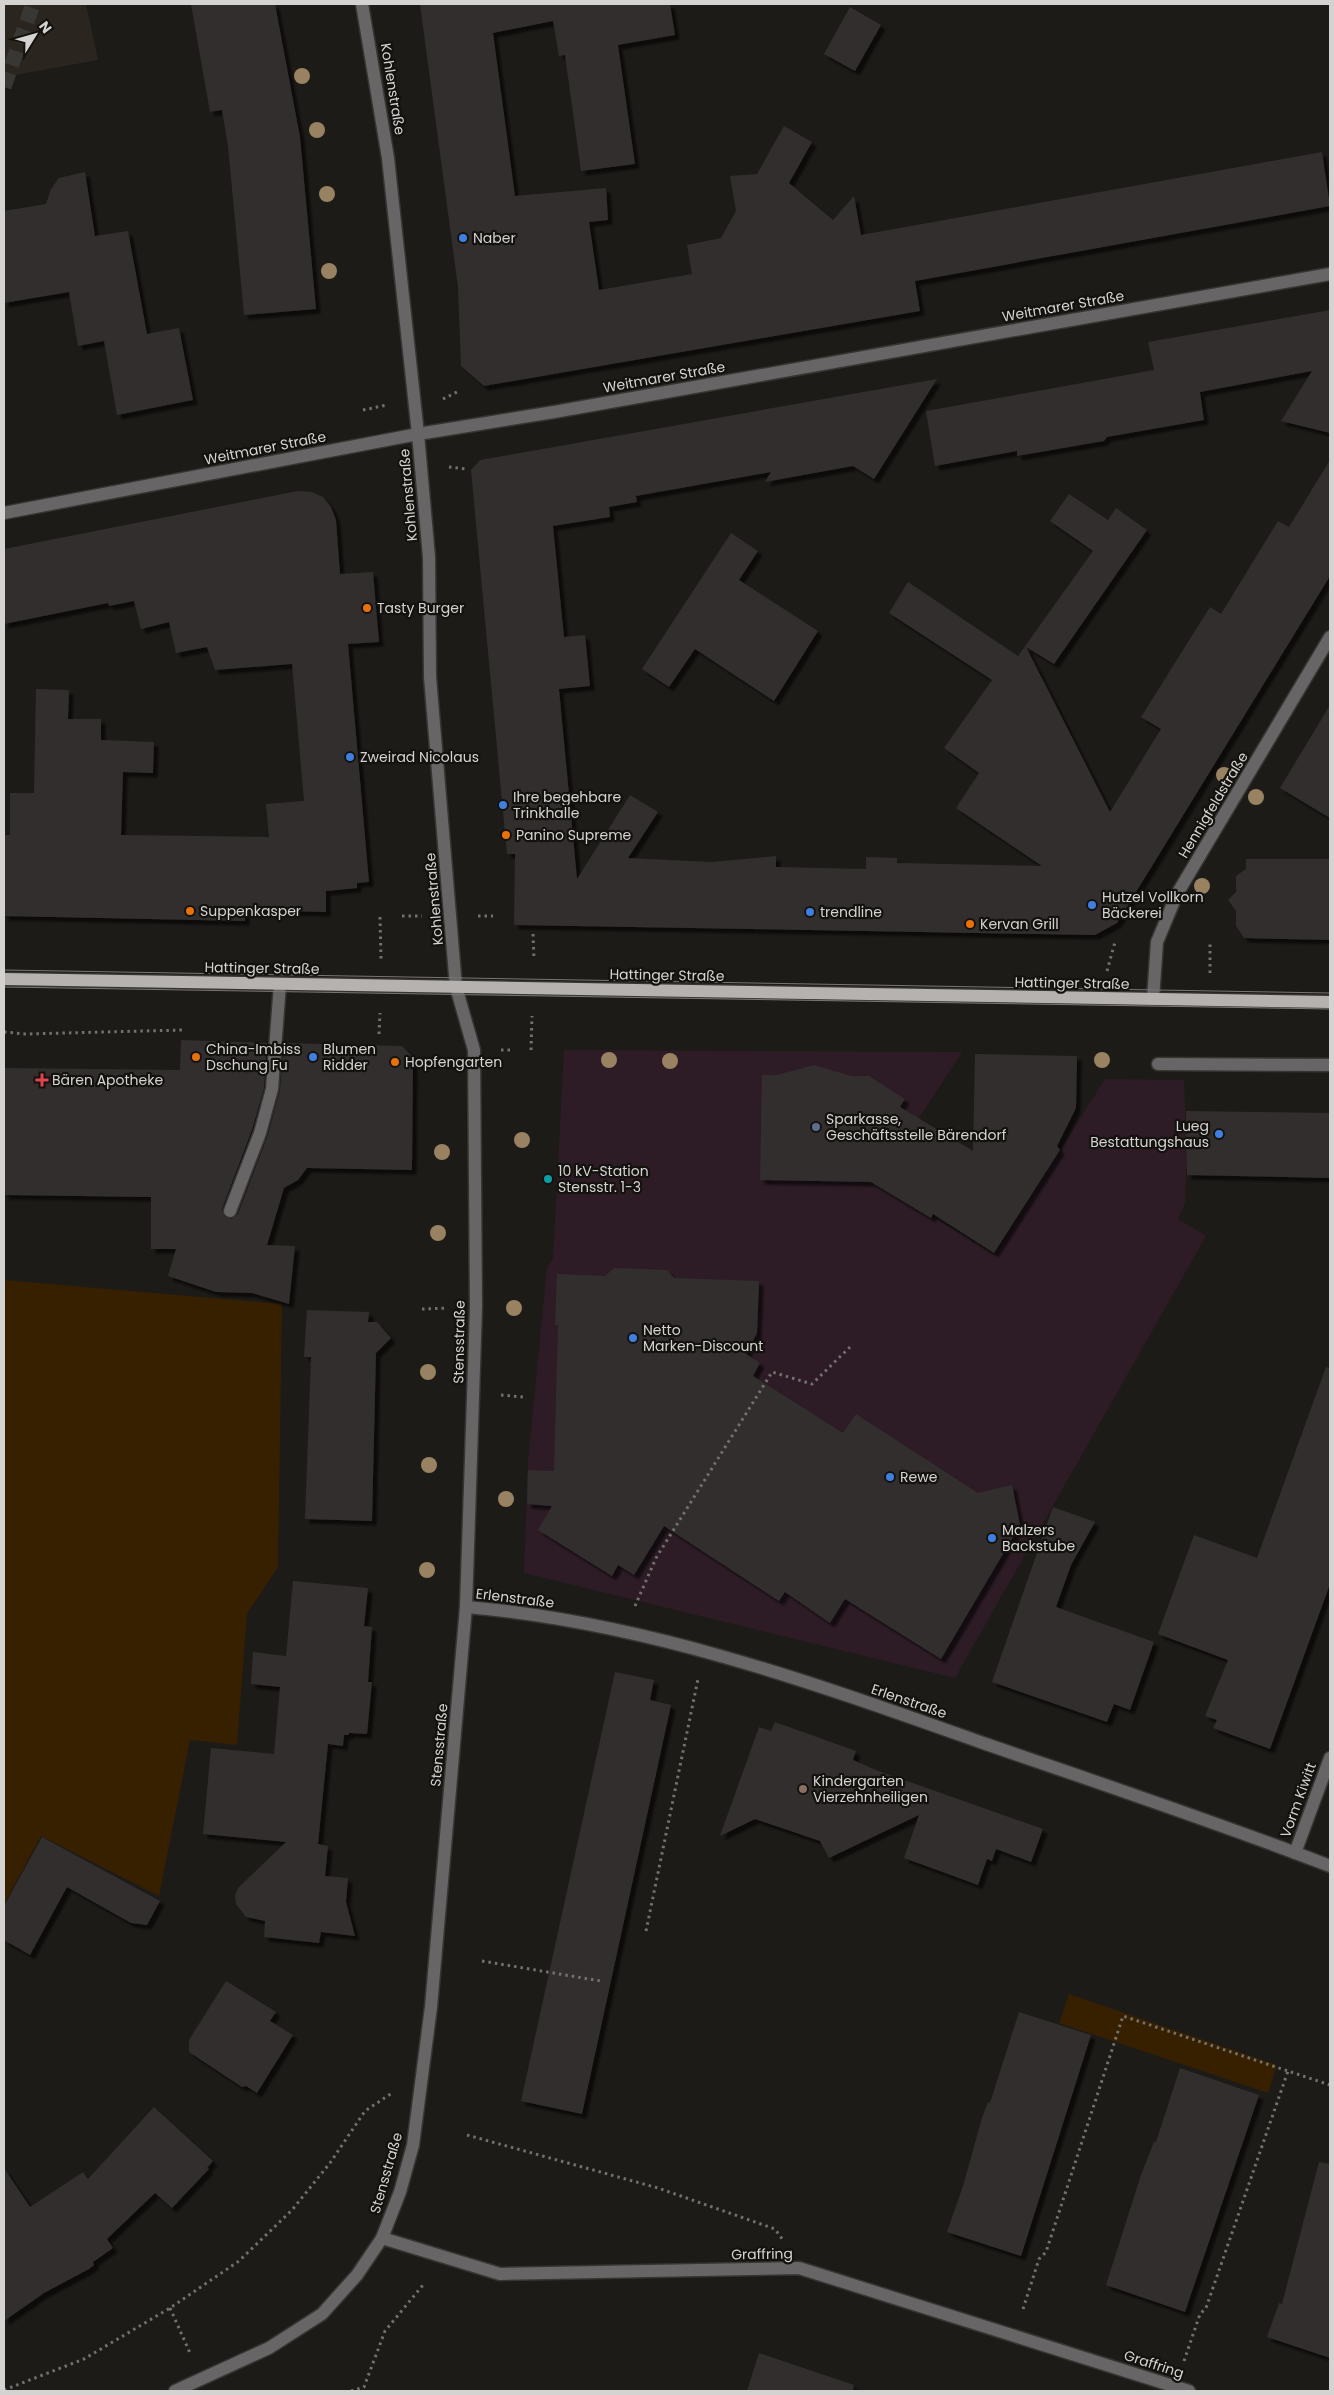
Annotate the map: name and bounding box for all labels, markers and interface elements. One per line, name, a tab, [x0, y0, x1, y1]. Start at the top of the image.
north arrow	[10, 10, 60, 60]
text: N	[34, 17, 57, 37]
street label: Kohlenstraße	[376, 42, 410, 137]
place label: Naber	[473, 228, 516, 248]
marker: Naber	[457, 232, 469, 244]
street label: Weitmarer Straße	[1000, 285, 1126, 327]
street label: Weitmarer Straße	[601, 356, 727, 398]
street label: Weitmarer Straße	[202, 426, 328, 470]
street label: Kohlenstraße	[394, 448, 422, 542]
place label: Tasty Burger	[377, 598, 464, 618]
marker: Tasty Burger	[361, 602, 373, 614]
place label: Zweirad Nicolaus	[360, 747, 479, 767]
street label: Hennigfeldstraße	[1173, 748, 1253, 862]
marker: Zweirad Nicolaus	[344, 751, 356, 763]
place label: Ihre begehbare Trinkhalle	[513, 787, 621, 823]
marker: Ihre begehbare Trinkhalle	[497, 799, 509, 811]
place label: Panino Supreme	[516, 825, 632, 845]
marker: Panino Supreme	[500, 829, 512, 841]
street label: Kohlenstraße	[420, 852, 448, 946]
place label: Hutzel Vollkorn Bäckerei	[1102, 887, 1204, 923]
marker: Hutzel Vollkorn Bäckerei	[1086, 899, 1098, 911]
place label: Suppenkasper	[200, 901, 301, 921]
place label: trendline	[820, 902, 882, 922]
marker: Suppenkasper	[184, 905, 196, 917]
marker: trendline	[804, 906, 816, 918]
place label: Kervan Grill	[980, 914, 1059, 934]
marker: Kervan Grill	[964, 918, 976, 930]
street label: Hattinger Straße	[204, 957, 320, 979]
street label: Hattinger Straße	[609, 964, 725, 986]
street label: Hattinger Straße	[1014, 972, 1130, 994]
place label: China-Imbiss Dschung Fu	[206, 1039, 301, 1075]
place label: Blumen Ridder	[323, 1039, 376, 1075]
marker: China-Imbiss Dschung Fu	[190, 1051, 202, 1063]
marker: Blumen Ridder	[307, 1051, 319, 1063]
place label: Hopfengarten	[405, 1052, 502, 1072]
marker: Hopfengarten	[389, 1056, 401, 1068]
place label: Bären Apotheke	[52, 1070, 163, 1090]
marker: Bären Apotheke	[36, 1074, 48, 1086]
place label: Sparkasse, Geschäftsstelle Bärendorf	[826, 1109, 1007, 1145]
place label: Lueg Bestattungshaus	[1090, 1116, 1209, 1152]
marker: Sparkasse, Geschäftsstelle Bärendorf	[810, 1121, 822, 1133]
marker: Lueg Bestattungshaus	[1213, 1128, 1225, 1140]
place label: 10 kV-Station Stensstr. 1-3	[558, 1161, 649, 1197]
marker: 10 kV-Station Stensstr. 1-3	[542, 1173, 554, 1185]
street label: Stensstraße	[448, 1300, 470, 1384]
place label: Netto Marken-Discount	[643, 1320, 763, 1356]
marker: Netto Marken-Discount	[627, 1332, 639, 1344]
place label: Rewe	[900, 1467, 938, 1487]
marker: Rewe	[884, 1471, 896, 1483]
place label: Malzers Backstube	[1002, 1520, 1076, 1556]
marker: Malzers Backstube	[986, 1532, 998, 1544]
street label: Erlenstraße	[475, 1583, 556, 1613]
street label: Erlenstraße	[868, 1679, 950, 1723]
street label: Stensstraße	[425, 1702, 453, 1788]
street label: Vorm Kiwitt	[1275, 1760, 1321, 1840]
place label: Kindergarten Vierzehnheiligen	[813, 1771, 928, 1807]
marker: Kindergarten Vierzehnheiligen	[797, 1783, 809, 1795]
street label: Stensstraße	[365, 2130, 407, 2216]
street label: Graffring	[731, 2243, 793, 2265]
street label: Graffring	[1121, 2345, 1187, 2383]

